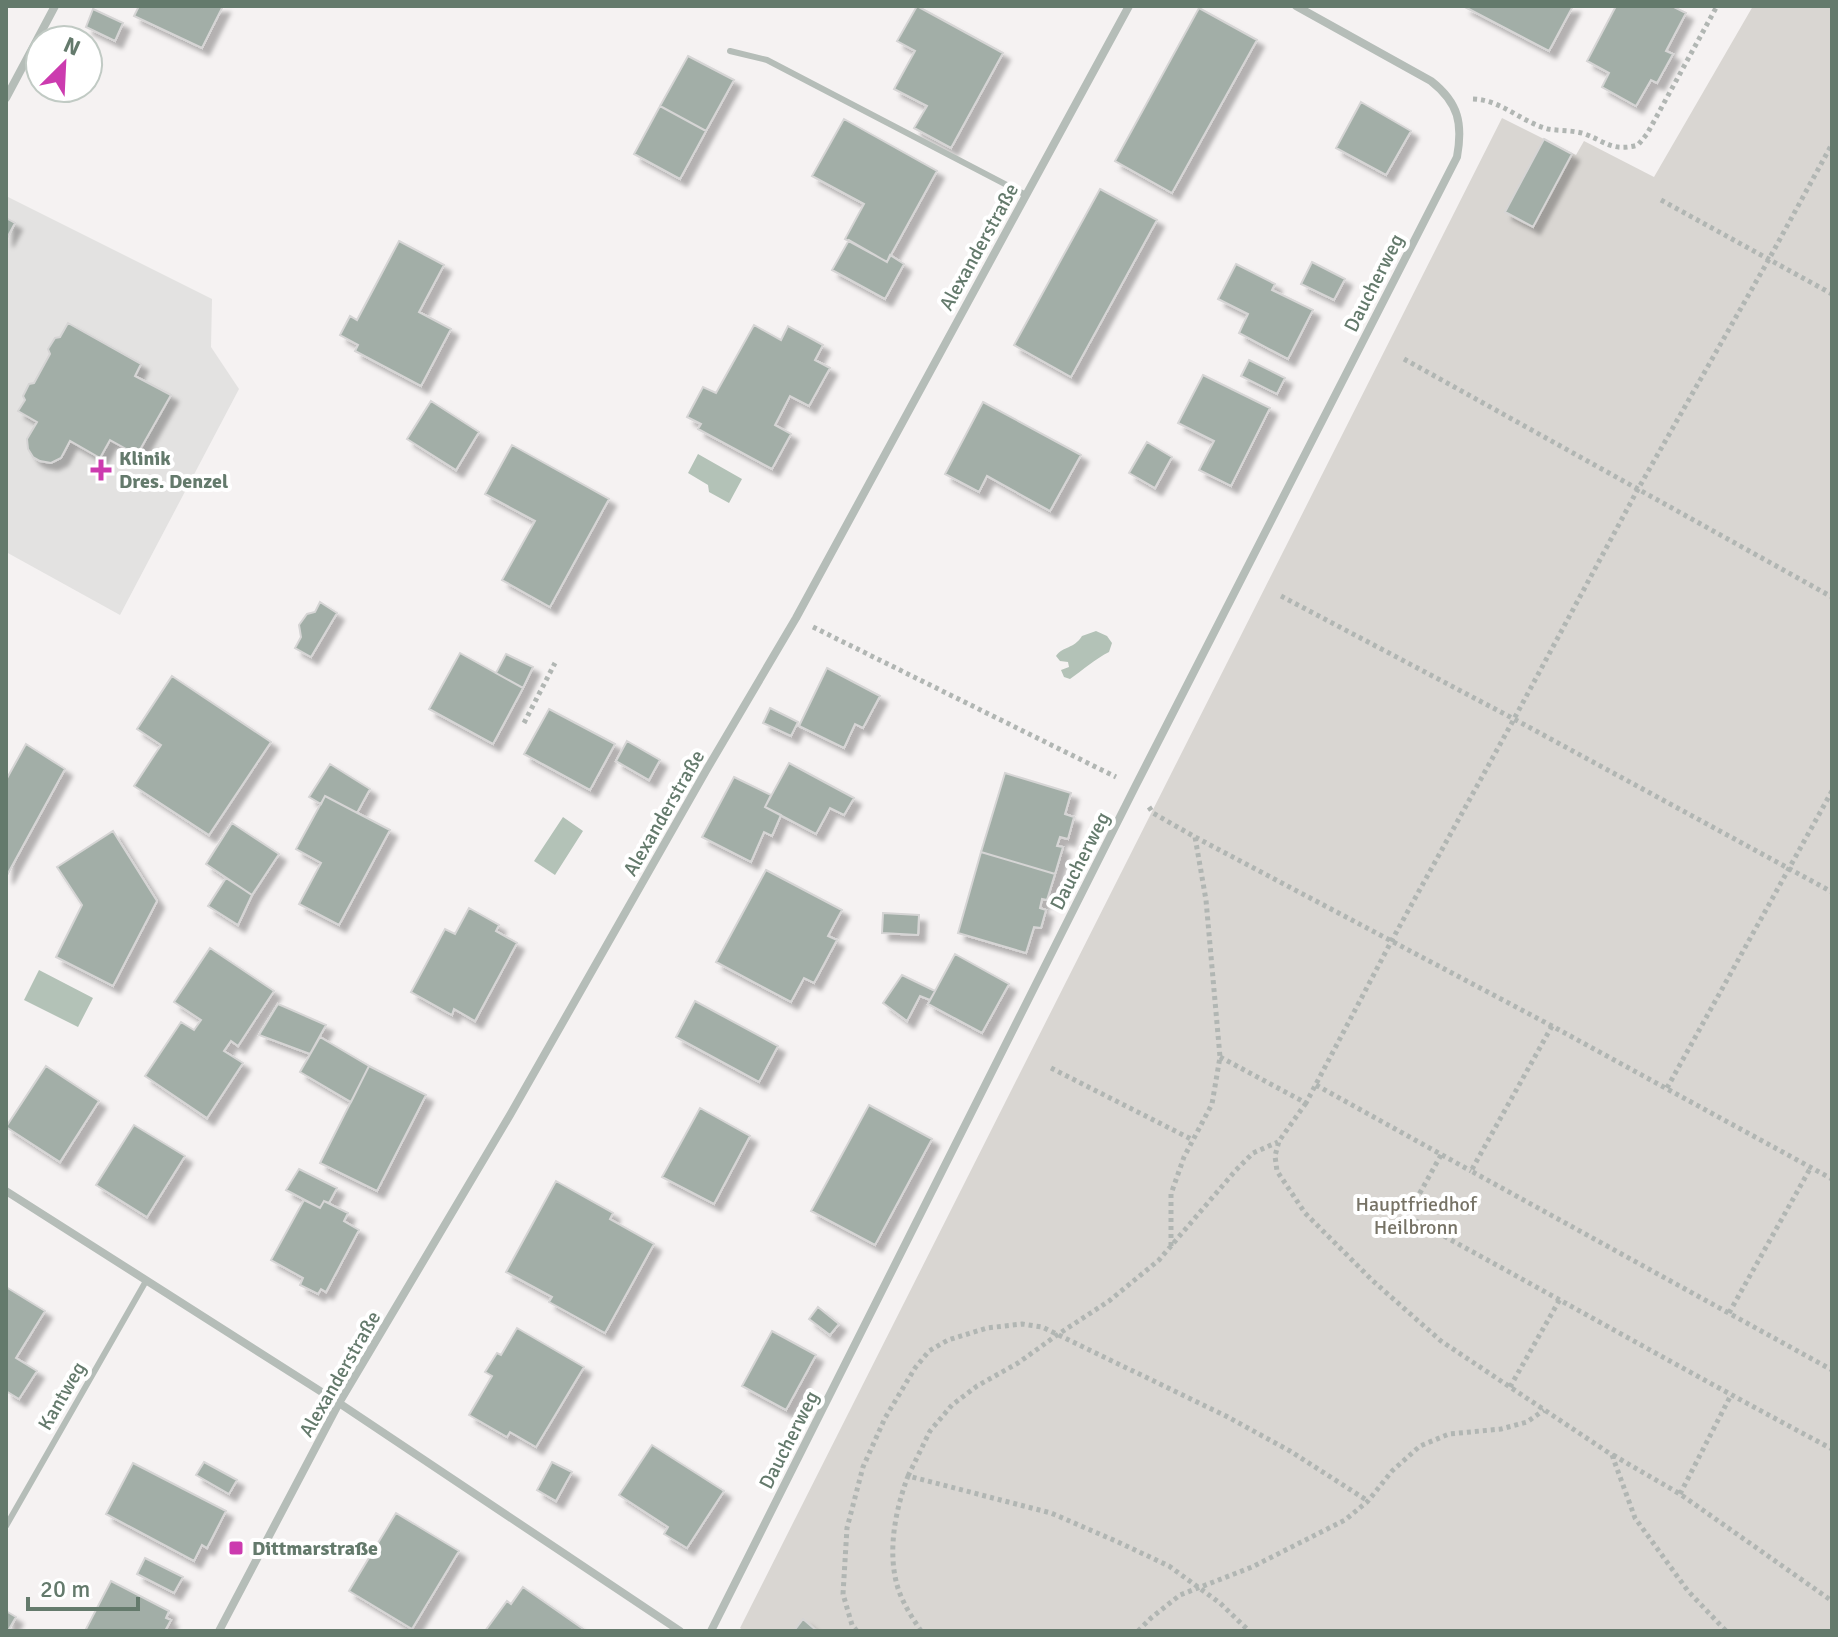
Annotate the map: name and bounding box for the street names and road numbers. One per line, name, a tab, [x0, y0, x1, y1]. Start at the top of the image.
street label: Alexanderstraße	[934, 179, 1024, 315]
street label: Daucherweg	[1339, 230, 1409, 336]
street label: Alexanderstraße	[618, 745, 710, 881]
street label: Daucherweg	[1045, 808, 1115, 914]
street label: Alexanderstraße	[294, 1306, 386, 1442]
street label: Kantweg	[32, 1357, 92, 1435]
street label: Daucherweg	[754, 1387, 824, 1493]

